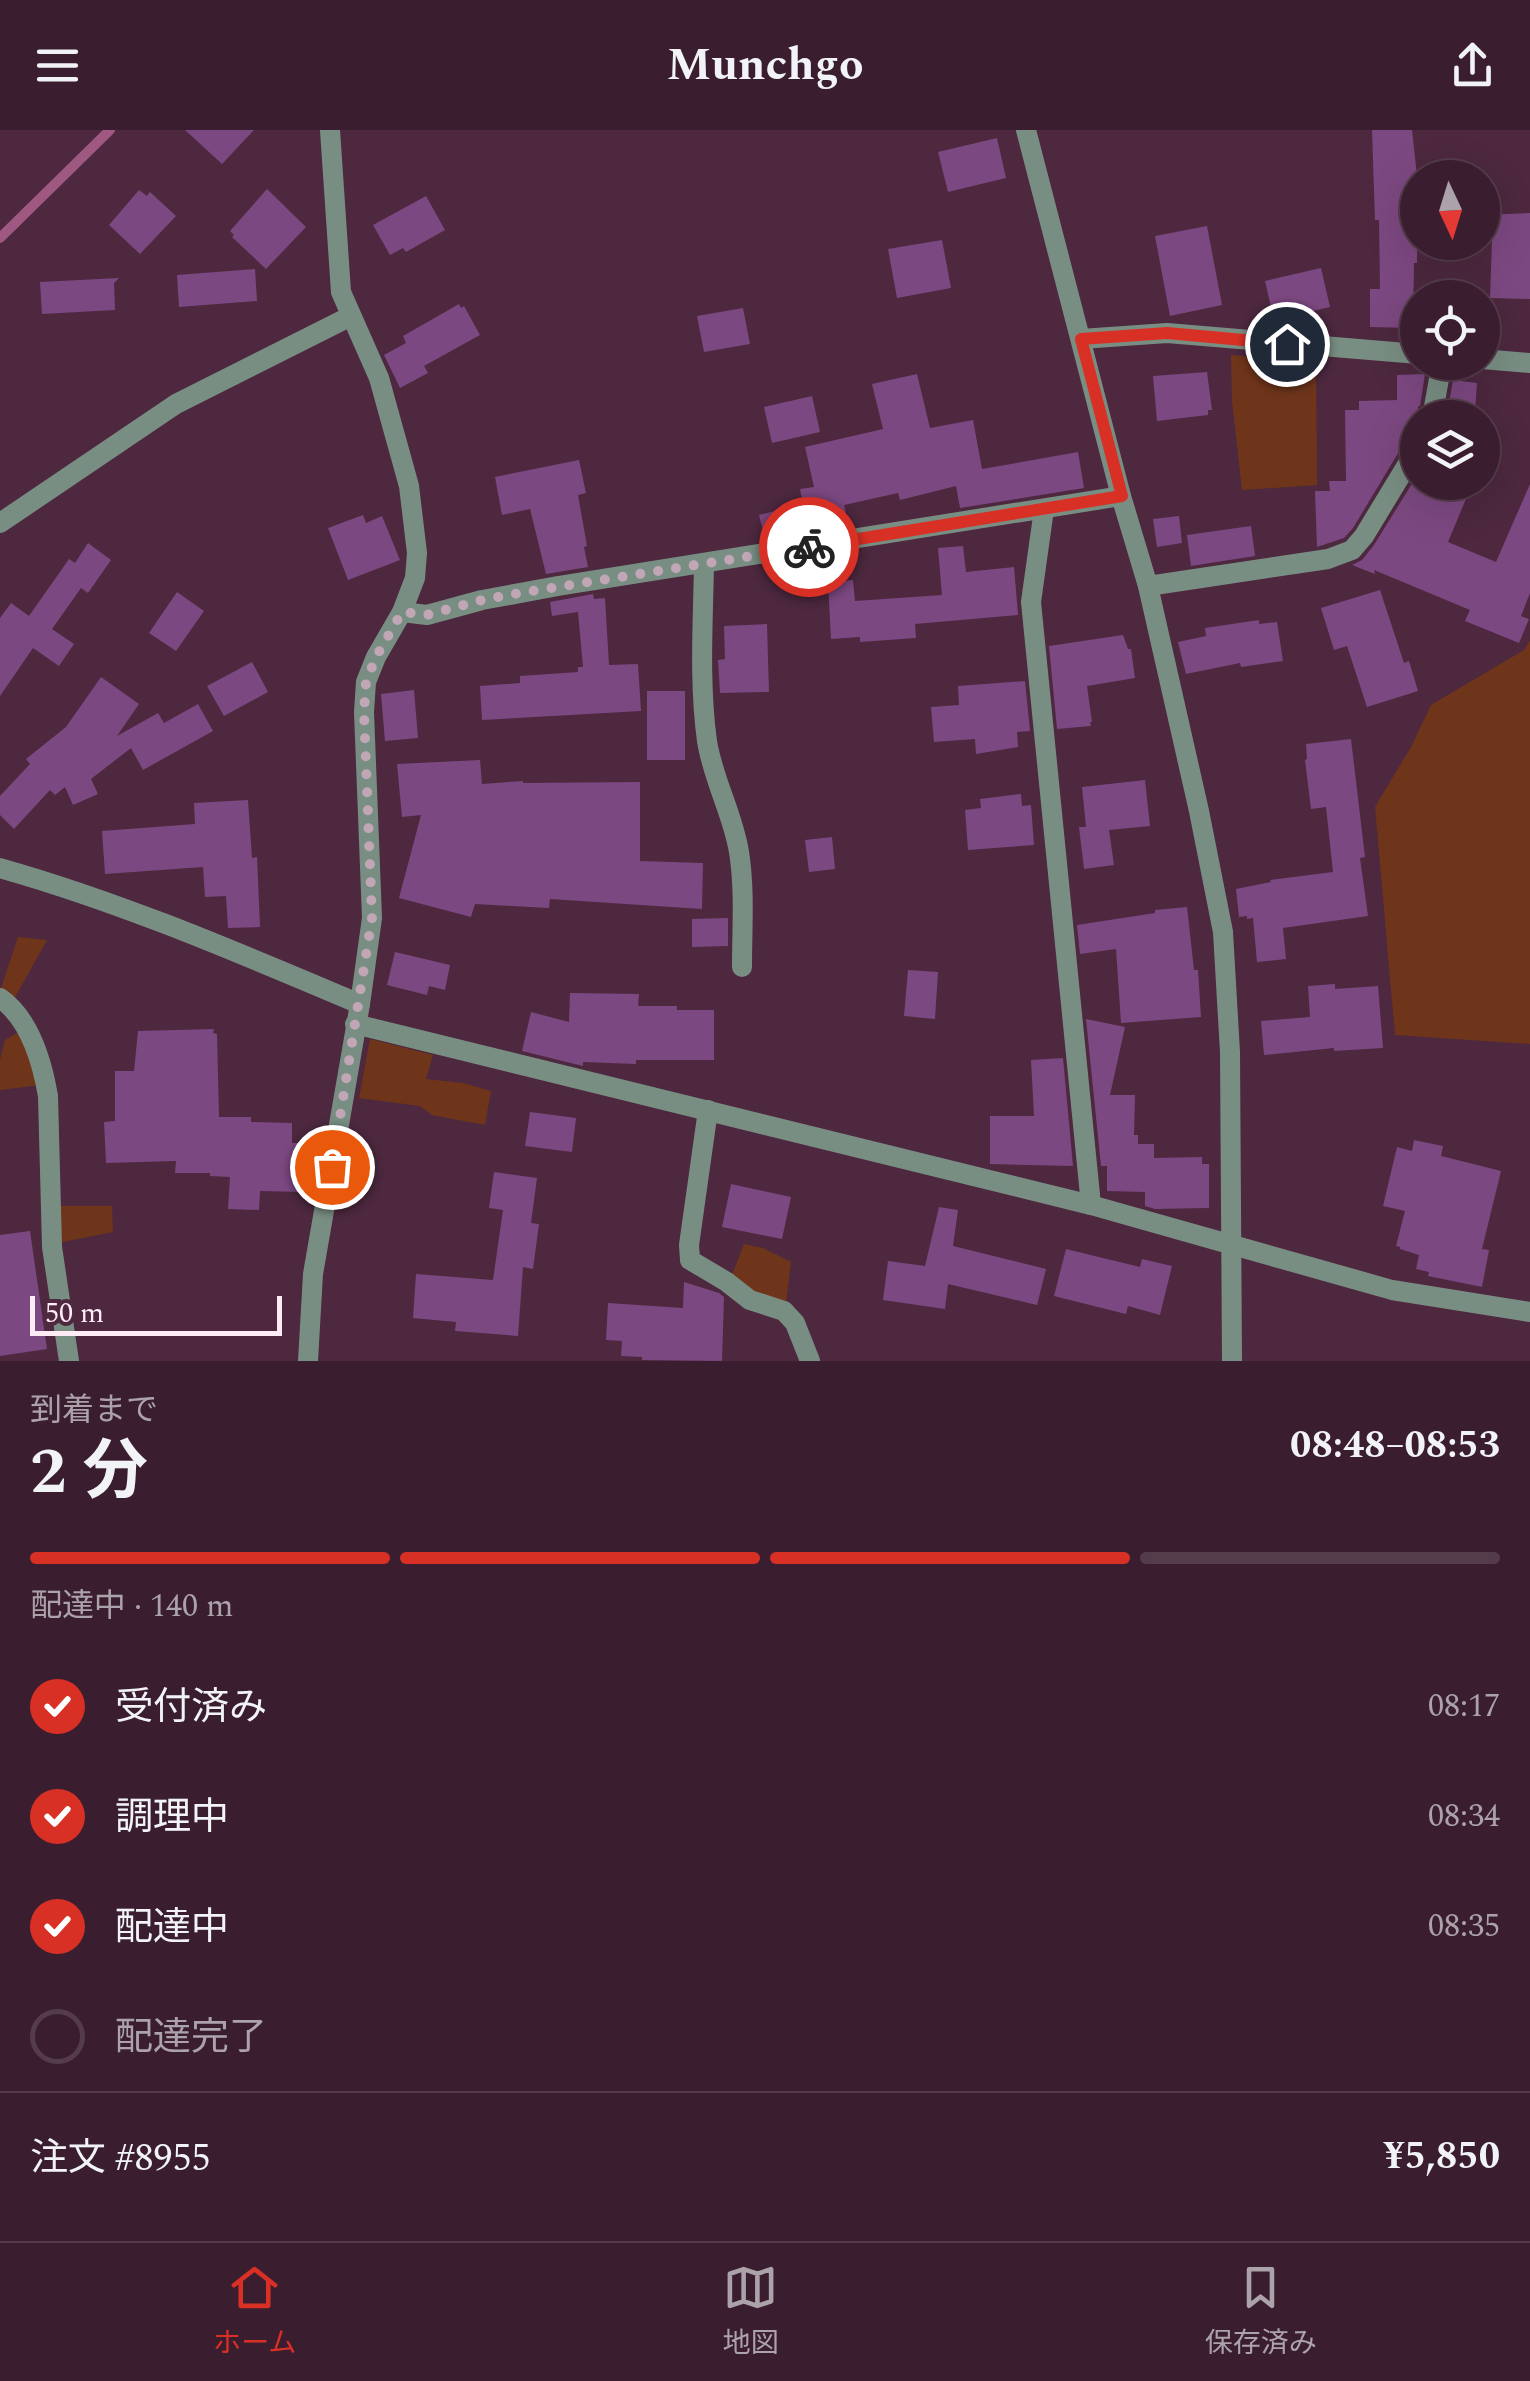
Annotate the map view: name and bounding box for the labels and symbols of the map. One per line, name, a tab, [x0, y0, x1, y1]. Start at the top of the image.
north arrow	[1400, 160, 1500, 260]
pin	[1245, 302, 1330, 387]
courier	[759, 497, 859, 597]
pin	[290, 1125, 375, 1210]
scale bar	[30, 1291, 282, 1336]

